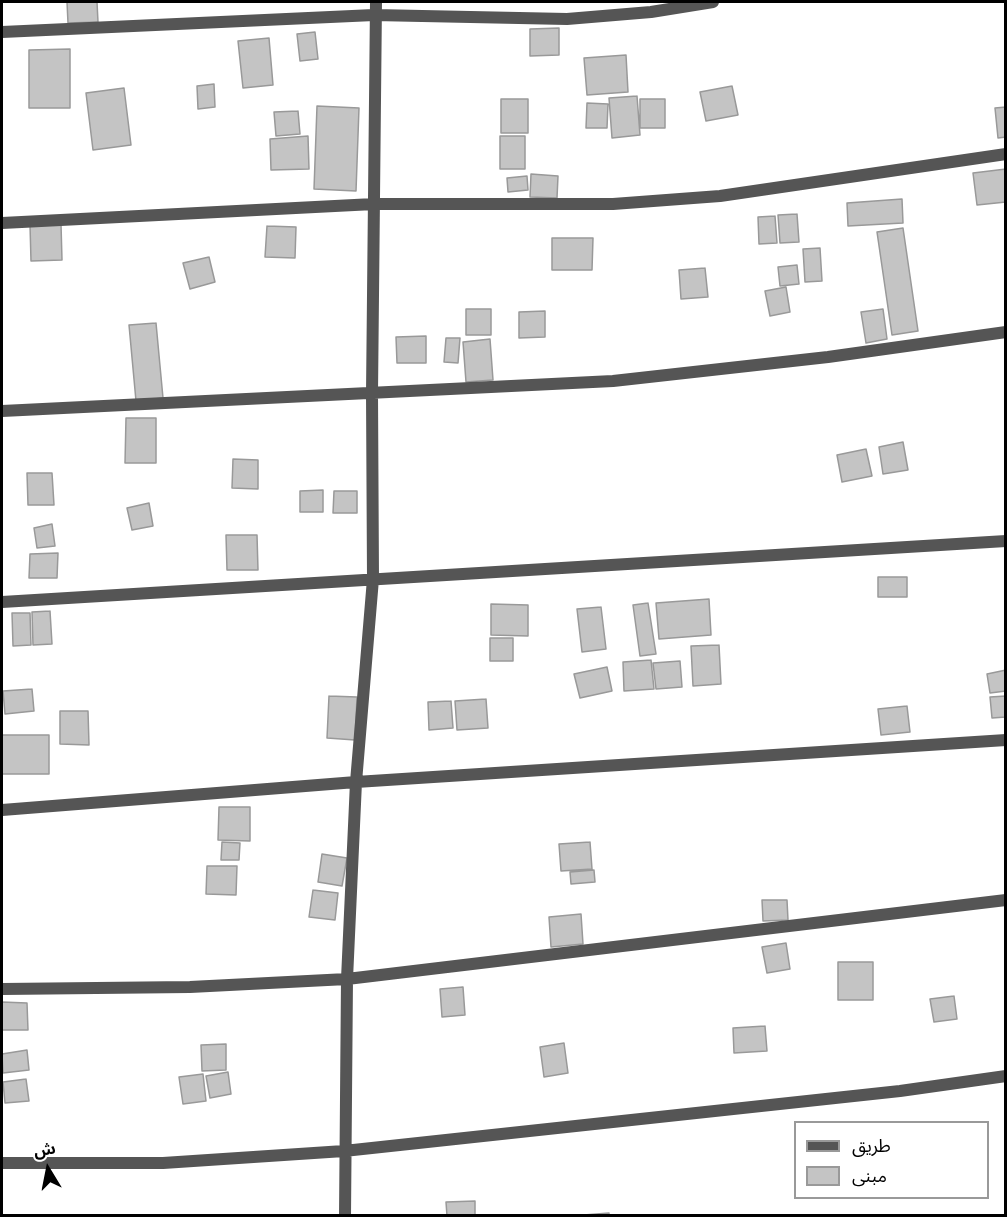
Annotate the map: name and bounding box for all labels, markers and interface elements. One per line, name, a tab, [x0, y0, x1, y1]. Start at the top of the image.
legend	[794, 1121, 989, 1199]
text: طريق	[852, 1136, 891, 1159]
north arrow	[18, 1139, 78, 1199]
text: ش	[32, 1140, 57, 1163]
text: مبنى	[852, 1166, 887, 1189]

